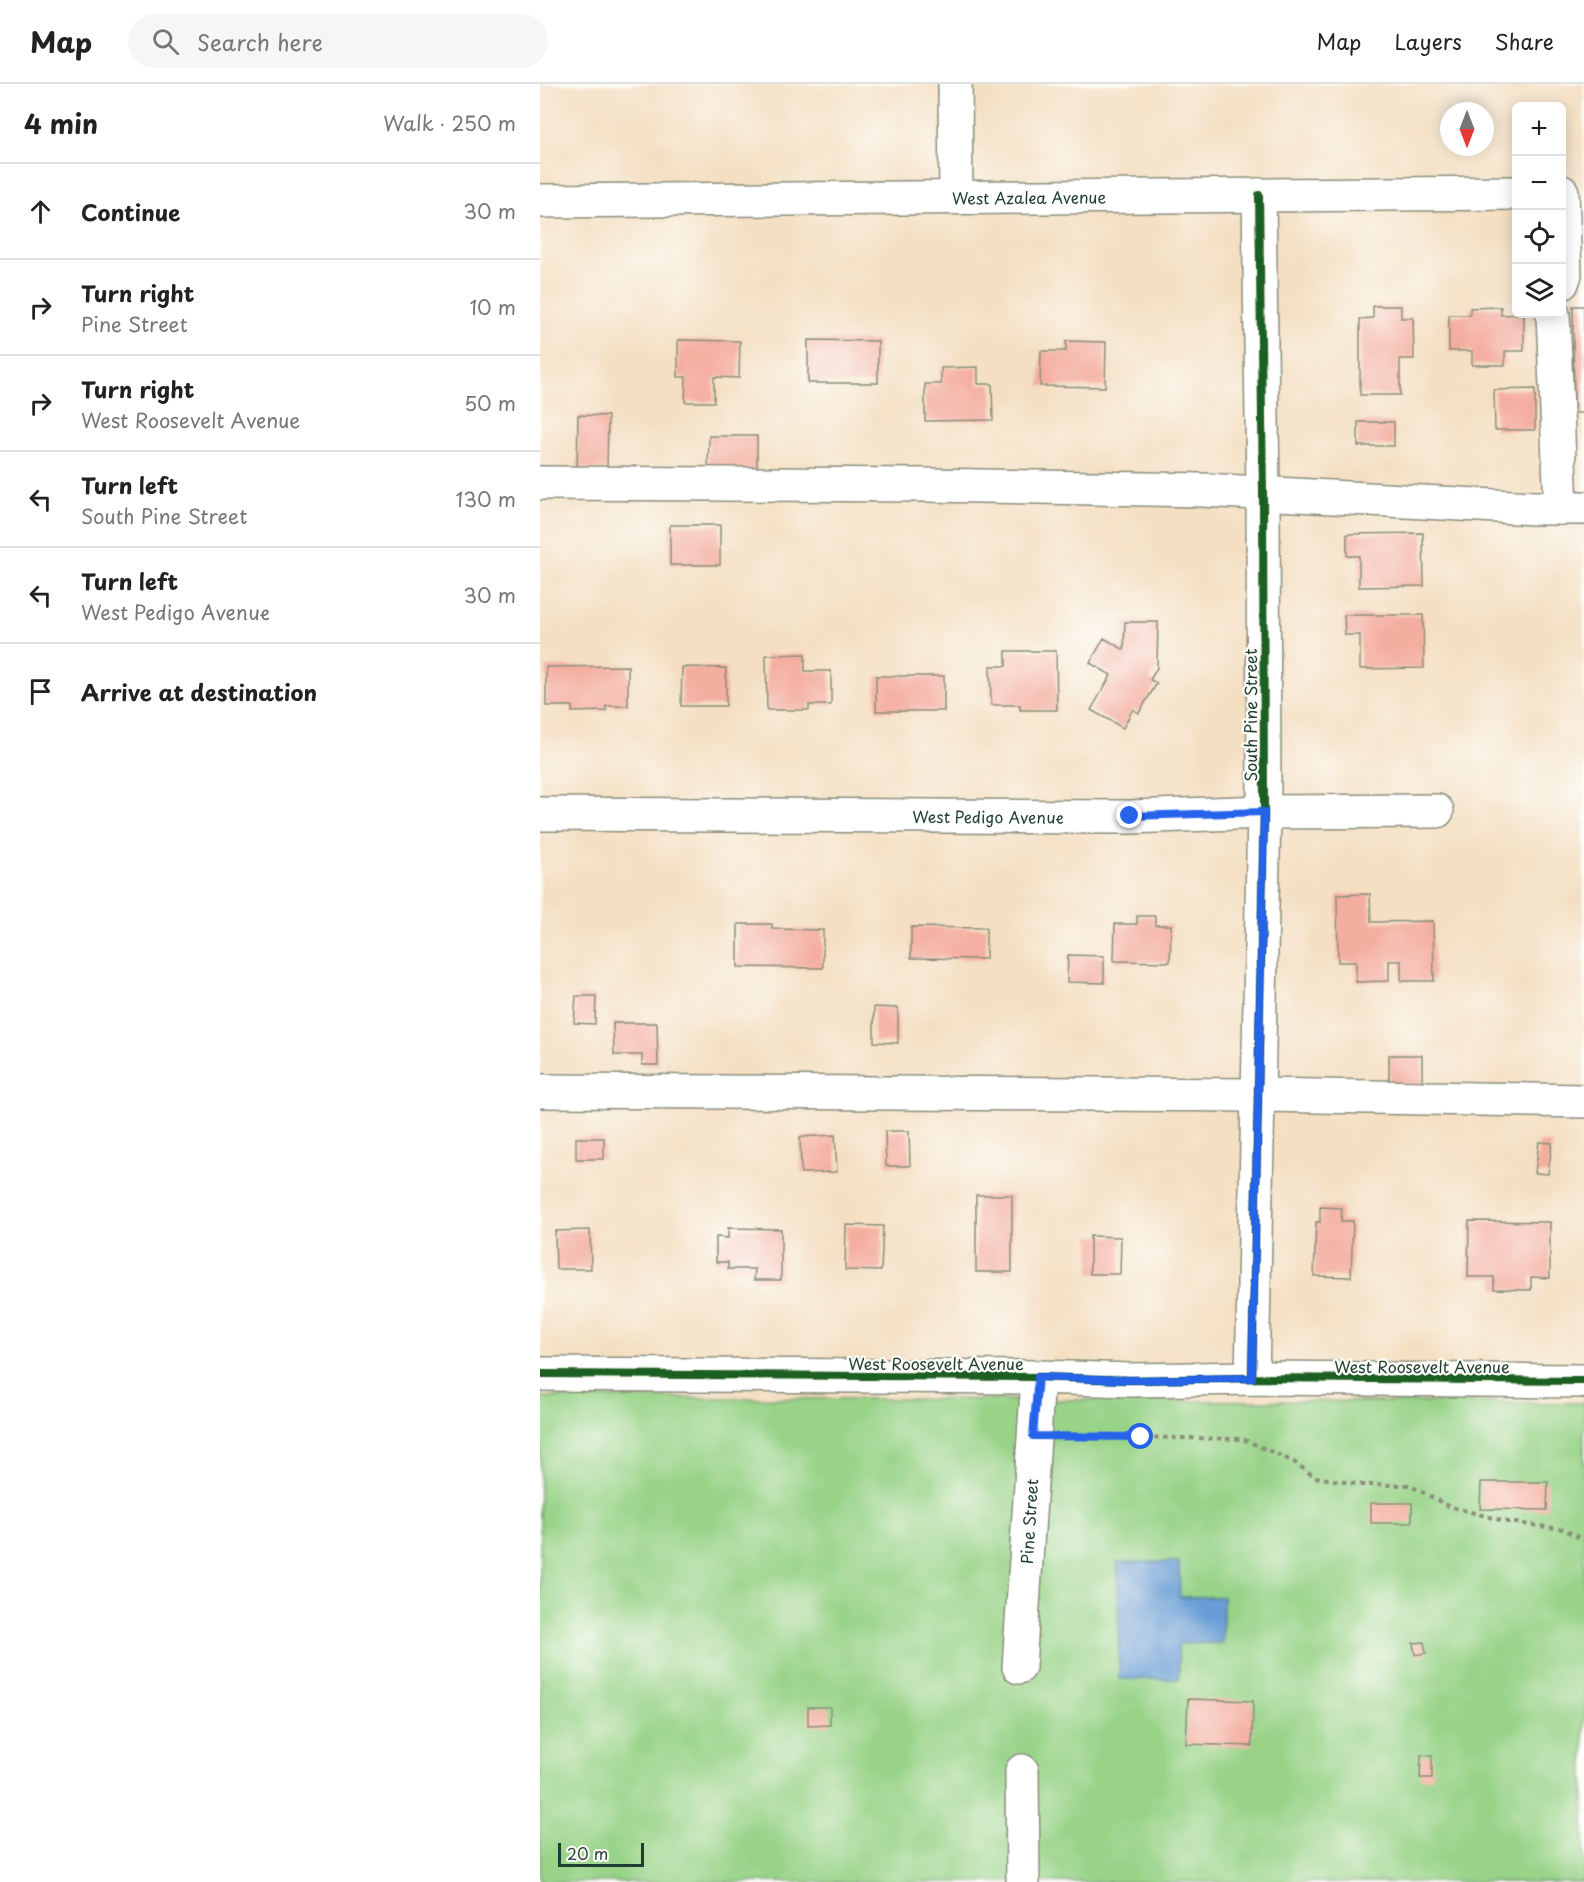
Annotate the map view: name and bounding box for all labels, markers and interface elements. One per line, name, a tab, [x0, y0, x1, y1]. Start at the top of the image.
search box	[128, 14, 548, 68]
text: Map	[30, 20, 92, 63]
icon: search	[149, 25, 182, 58]
text: Search here	[197, 25, 323, 58]
text: Map	[1317, 25, 1361, 57]
text: Layers	[1394, 25, 1462, 57]
text: Share	[1495, 25, 1554, 57]
north arrow	[1440, 102, 1494, 156]
map controls	[1512, 102, 1566, 318]
button: +	[1512, 102, 1566, 156]
text: 4 min	[24, 104, 98, 143]
text: Walk · 250 m	[383, 108, 516, 138]
button: −	[1512, 156, 1566, 210]
street label: West Azalea Avenue	[952, 184, 1107, 210]
icon: ahead	[24, 195, 57, 228]
text: Continue	[81, 195, 180, 228]
text: 30 m	[463, 196, 516, 226]
button: locate	[1512, 210, 1566, 264]
button: layers	[1512, 264, 1566, 318]
text: Turn right	[81, 276, 194, 309]
icon: right	[24, 291, 57, 324]
text: 10 m	[469, 292, 516, 322]
text: Pine Street	[81, 309, 188, 339]
text: Turn right	[81, 372, 194, 405]
icon: right	[24, 387, 57, 420]
text: 50 m	[464, 388, 516, 418]
text: West Roosevelt Avenue	[81, 405, 300, 435]
text: Turn left	[81, 468, 178, 501]
icon: left	[24, 483, 57, 516]
text: 130 m	[456, 484, 516, 514]
text: South Pine Street	[81, 501, 247, 531]
text: Turn left	[81, 564, 178, 597]
icon: left	[24, 579, 57, 612]
text: 30 m	[463, 580, 516, 610]
text: West Pedigo Avenue	[81, 597, 270, 627]
street label: South Pine Street	[1238, 648, 1262, 782]
icon: arrive	[24, 675, 57, 708]
text: Arrive at destination	[81, 675, 317, 708]
route end	[1116, 802, 1142, 828]
street label: West Pedigo Avenue	[912, 804, 1064, 829]
street label: West Roosevelt Avenue	[848, 1351, 1024, 1375]
street label: West Roosevelt Avenue	[1334, 1354, 1510, 1378]
route start	[1127, 1423, 1153, 1449]
street label: Pine Street	[1014, 1478, 1043, 1565]
scale bar	[558, 1840, 644, 1868]
text: 20 m	[567, 1841, 608, 1865]

